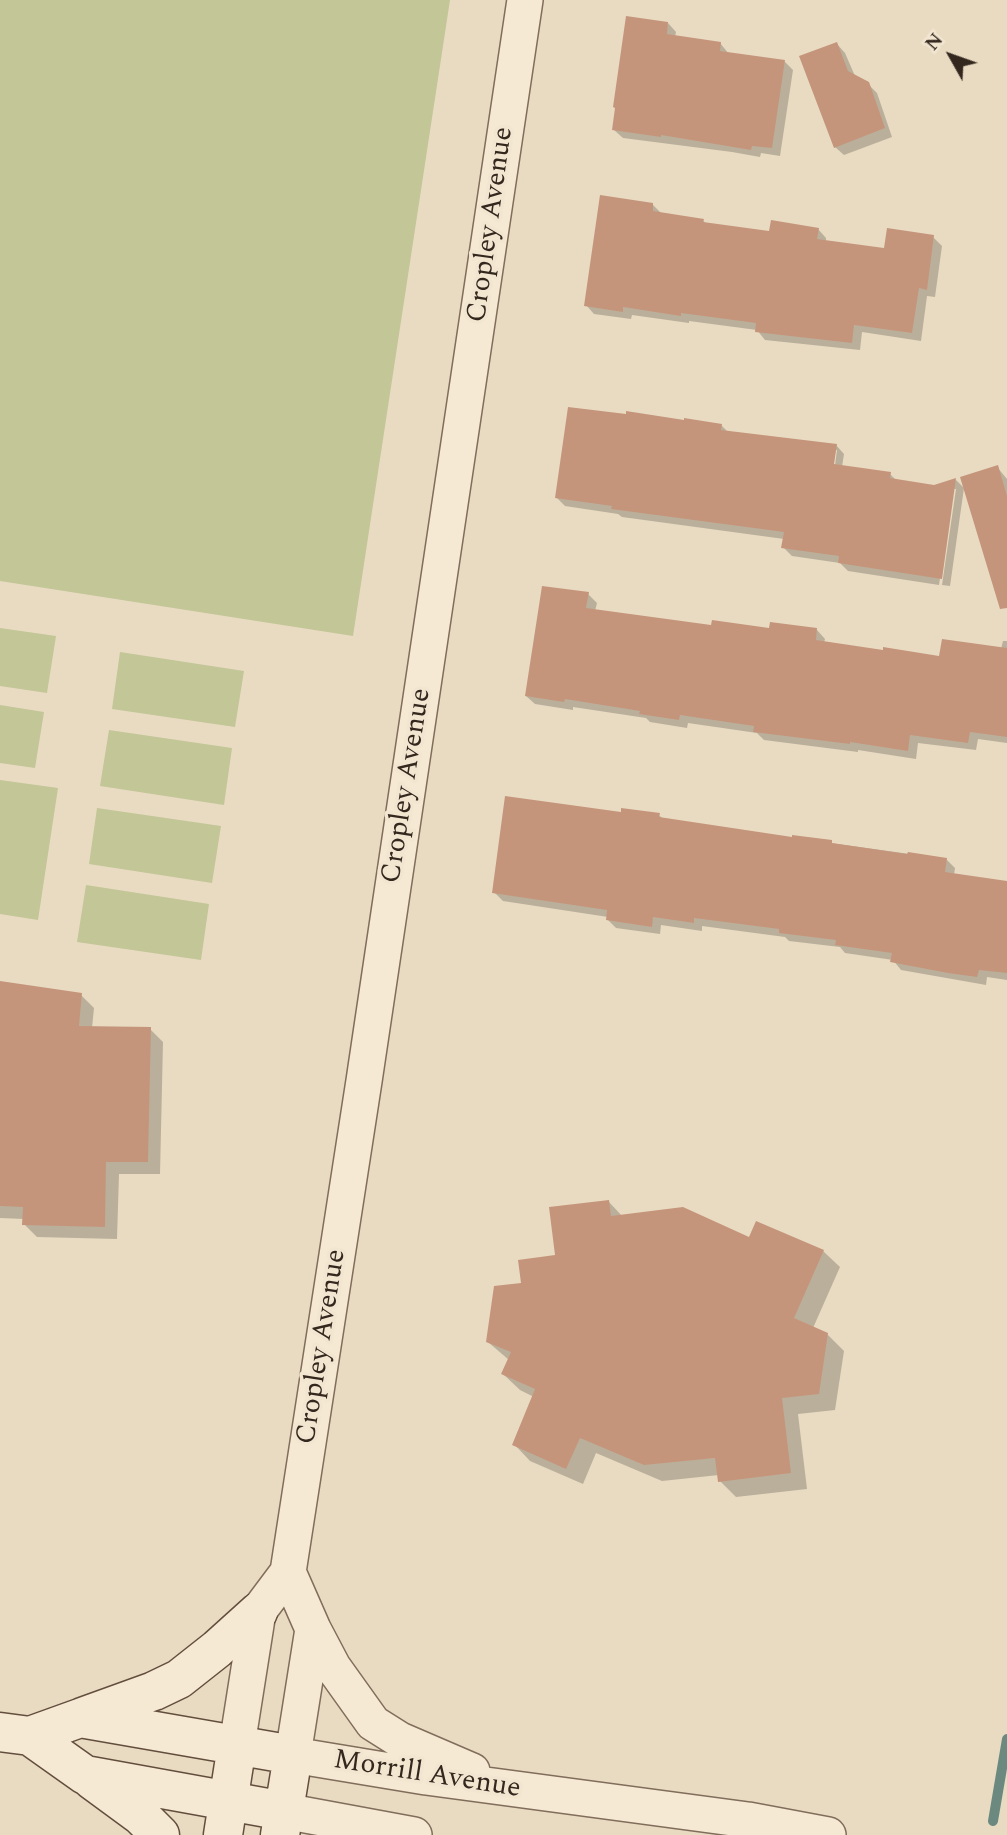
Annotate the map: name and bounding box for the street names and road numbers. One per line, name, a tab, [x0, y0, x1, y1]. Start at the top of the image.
street label: Cropley Avenue	[462, 125, 522, 325]
street label: Cropley Avenue	[376, 686, 440, 886]
street label: Cropley Avenue	[291, 1247, 355, 1447]
street label: Morrill Avenue	[331, 1745, 523, 1807]

